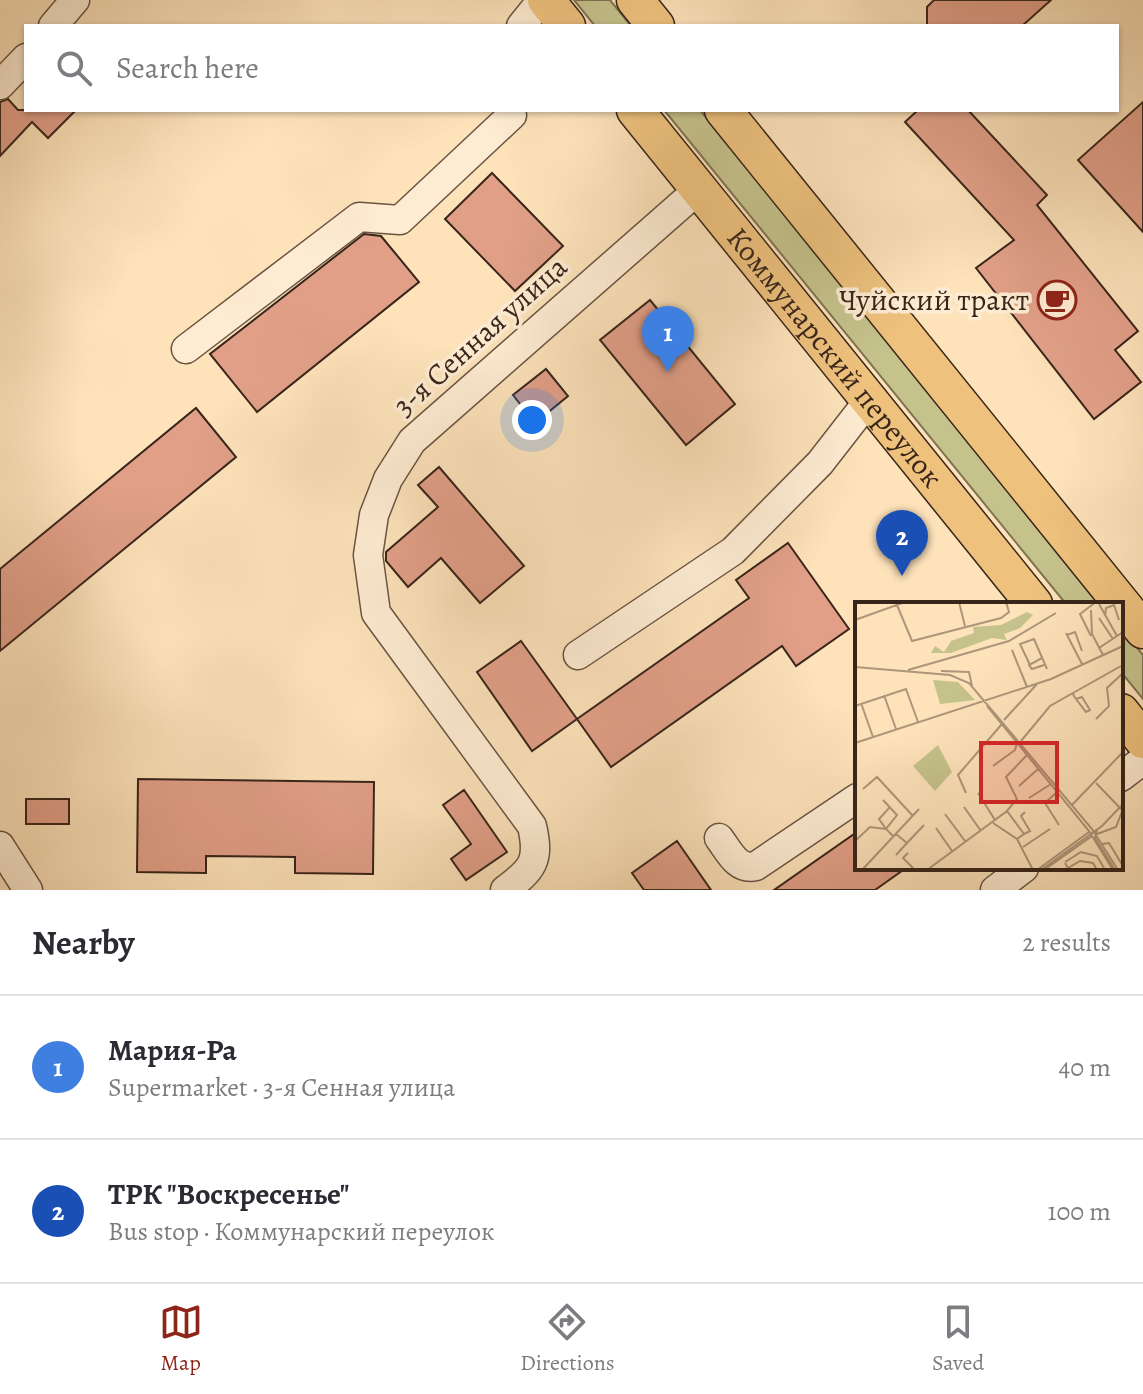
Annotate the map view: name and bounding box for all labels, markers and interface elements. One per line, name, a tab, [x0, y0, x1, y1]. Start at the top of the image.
search box	[24, 24, 1119, 112]
icon: search	[52, 46, 96, 90]
text: Search here	[116, 48, 259, 88]
street label: Коммунарский переулок	[718, 219, 952, 496]
street label: 3-я Сенная улица	[384, 247, 576, 425]
cafe icon: Чуйский тракт	[1036, 279, 1078, 321]
place label: Чуйский тракт	[839, 280, 1029, 320]
pin: 1	[642, 306, 694, 372]
your location	[512, 400, 552, 440]
pin: 2	[876, 510, 928, 576]
inset map	[855, 602, 1123, 870]
text: Nearby	[32, 919, 135, 966]
text: 2 results	[1022, 925, 1111, 960]
text: Мария-Ра	[108, 1030, 237, 1070]
text: 1	[53, 1050, 63, 1085]
text: 40 m	[1059, 1050, 1111, 1085]
text: Supermarket · 3-я Сенная улица	[108, 1070, 455, 1105]
text: ТРК "Воскресенье"	[108, 1174, 349, 1214]
text: 2	[52, 1194, 64, 1229]
text: 100 m	[1048, 1194, 1111, 1229]
text: Bus stop · Коммунарский переулок	[108, 1214, 495, 1249]
tab: Map	[159, 1300, 203, 1378]
tab: Directions	[520, 1300, 615, 1378]
tab: Saved	[932, 1300, 984, 1378]

